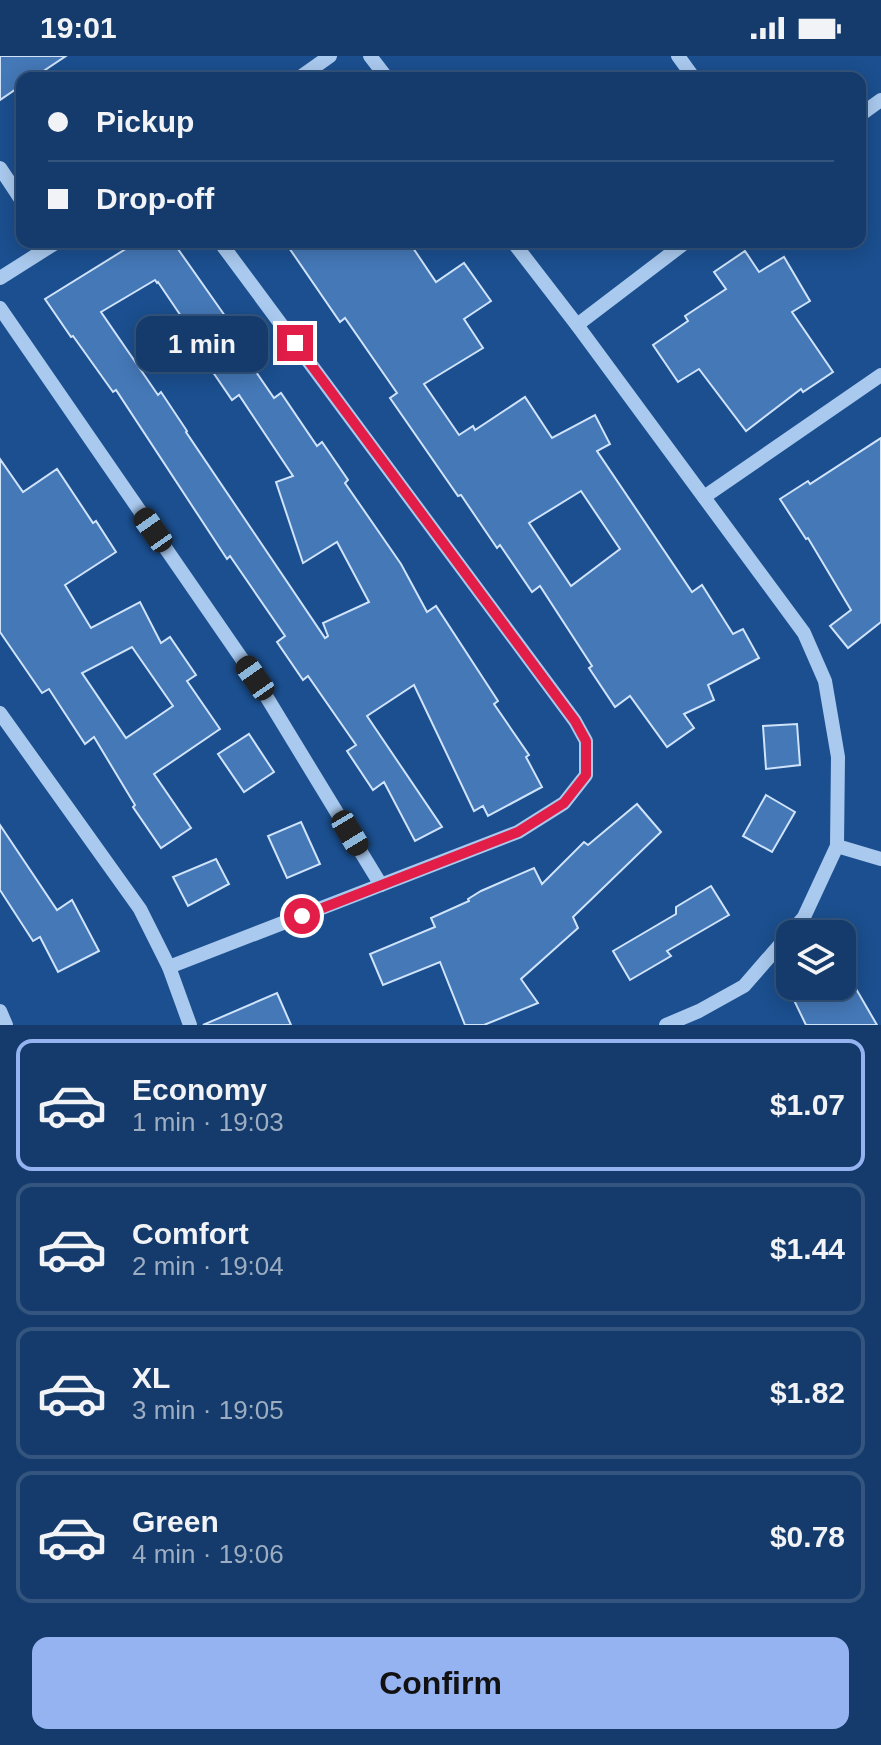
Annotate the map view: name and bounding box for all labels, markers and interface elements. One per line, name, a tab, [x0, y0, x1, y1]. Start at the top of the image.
text: 19:01	[40, 11, 117, 44]
text: Pickup	[96, 105, 194, 138]
text: Drop-off	[96, 182, 214, 215]
callout: 1 min	[135, 315, 267, 371]
route end	[277, 325, 313, 361]
text: 1 min	[168, 329, 236, 359]
car	[129, 503, 177, 557]
car	[231, 651, 279, 705]
car	[327, 806, 373, 860]
route start	[284, 898, 320, 934]
map controls	[776, 920, 856, 1000]
button: layers	[776, 920, 856, 1000]
icon: car	[36, 1069, 108, 1141]
text: Economy	[132, 1073, 267, 1106]
text: $1.07	[770, 1088, 845, 1121]
text: 1 min · 19:03	[132, 1107, 284, 1137]
icon: car	[36, 1213, 108, 1285]
text: Comfort	[132, 1217, 249, 1250]
text: $1.44	[770, 1232, 845, 1265]
text: 2 min · 19:04	[132, 1251, 284, 1281]
icon: car	[36, 1357, 108, 1429]
text: XL	[132, 1361, 170, 1394]
text: $1.82	[770, 1376, 845, 1409]
text: 3 min · 19:05	[132, 1395, 284, 1425]
icon: car	[36, 1501, 108, 1573]
text: Green	[132, 1505, 219, 1538]
text: $0.78	[770, 1520, 845, 1553]
text: 4 min · 19:06	[132, 1539, 284, 1569]
button: Confirm	[32, 1637, 849, 1729]

